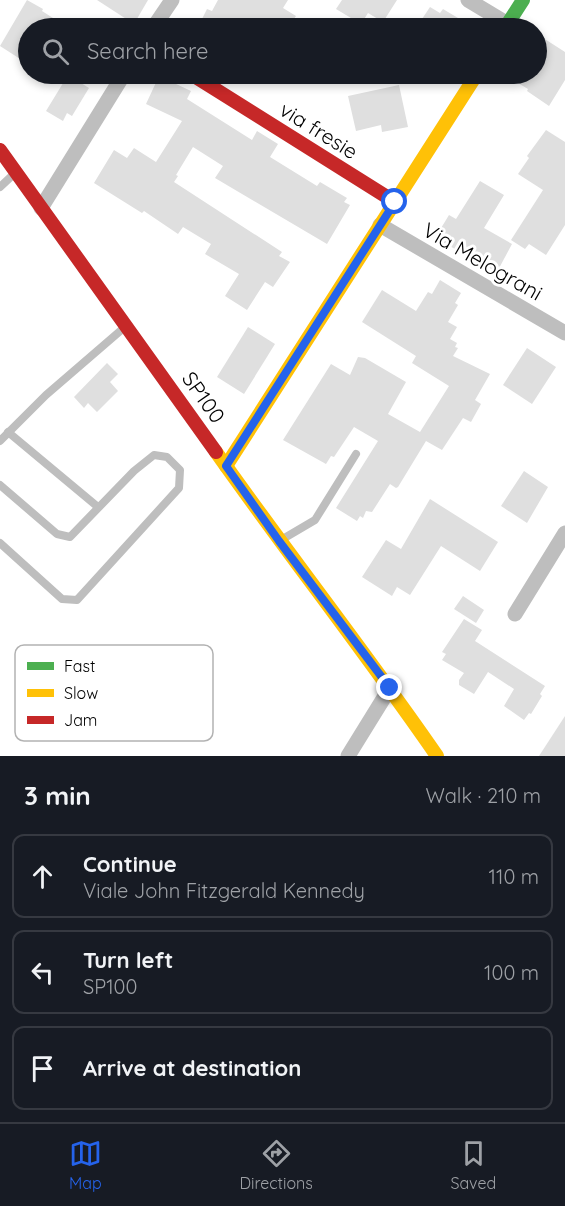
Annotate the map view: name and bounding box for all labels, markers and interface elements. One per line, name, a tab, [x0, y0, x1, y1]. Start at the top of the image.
search box	[18, 18, 547, 84]
icon: search	[39, 35, 72, 68]
text: Search here	[87, 37, 208, 65]
street label: via fresie	[275, 96, 363, 164]
route start	[381, 188, 407, 214]
street label: Via Melograni	[419, 216, 547, 306]
street label: SP100	[177, 366, 231, 428]
legend	[15, 645, 213, 741]
text: Fast	[64, 656, 95, 676]
route end	[376, 674, 402, 700]
text: Slow	[64, 683, 98, 703]
text: Jam	[64, 710, 97, 730]
text: 3 min	[24, 779, 91, 812]
text: Walk · 210 m	[426, 783, 541, 808]
text: Continue	[83, 850, 177, 878]
icon: ahead	[26, 860, 59, 893]
text: 110 m	[489, 864, 539, 889]
text: Viale John Fitzgerald Kennedy	[83, 878, 365, 903]
text: Turn left	[83, 946, 173, 974]
icon: left	[26, 956, 59, 989]
text: 100 m	[484, 960, 539, 985]
text: SP100	[83, 974, 137, 999]
icon: arrive	[26, 1052, 59, 1085]
text: Arrive at destination	[83, 1054, 301, 1082]
tab: Map	[69, 1137, 102, 1193]
tab: Directions	[240, 1137, 313, 1193]
tab: Saved	[451, 1137, 496, 1193]

